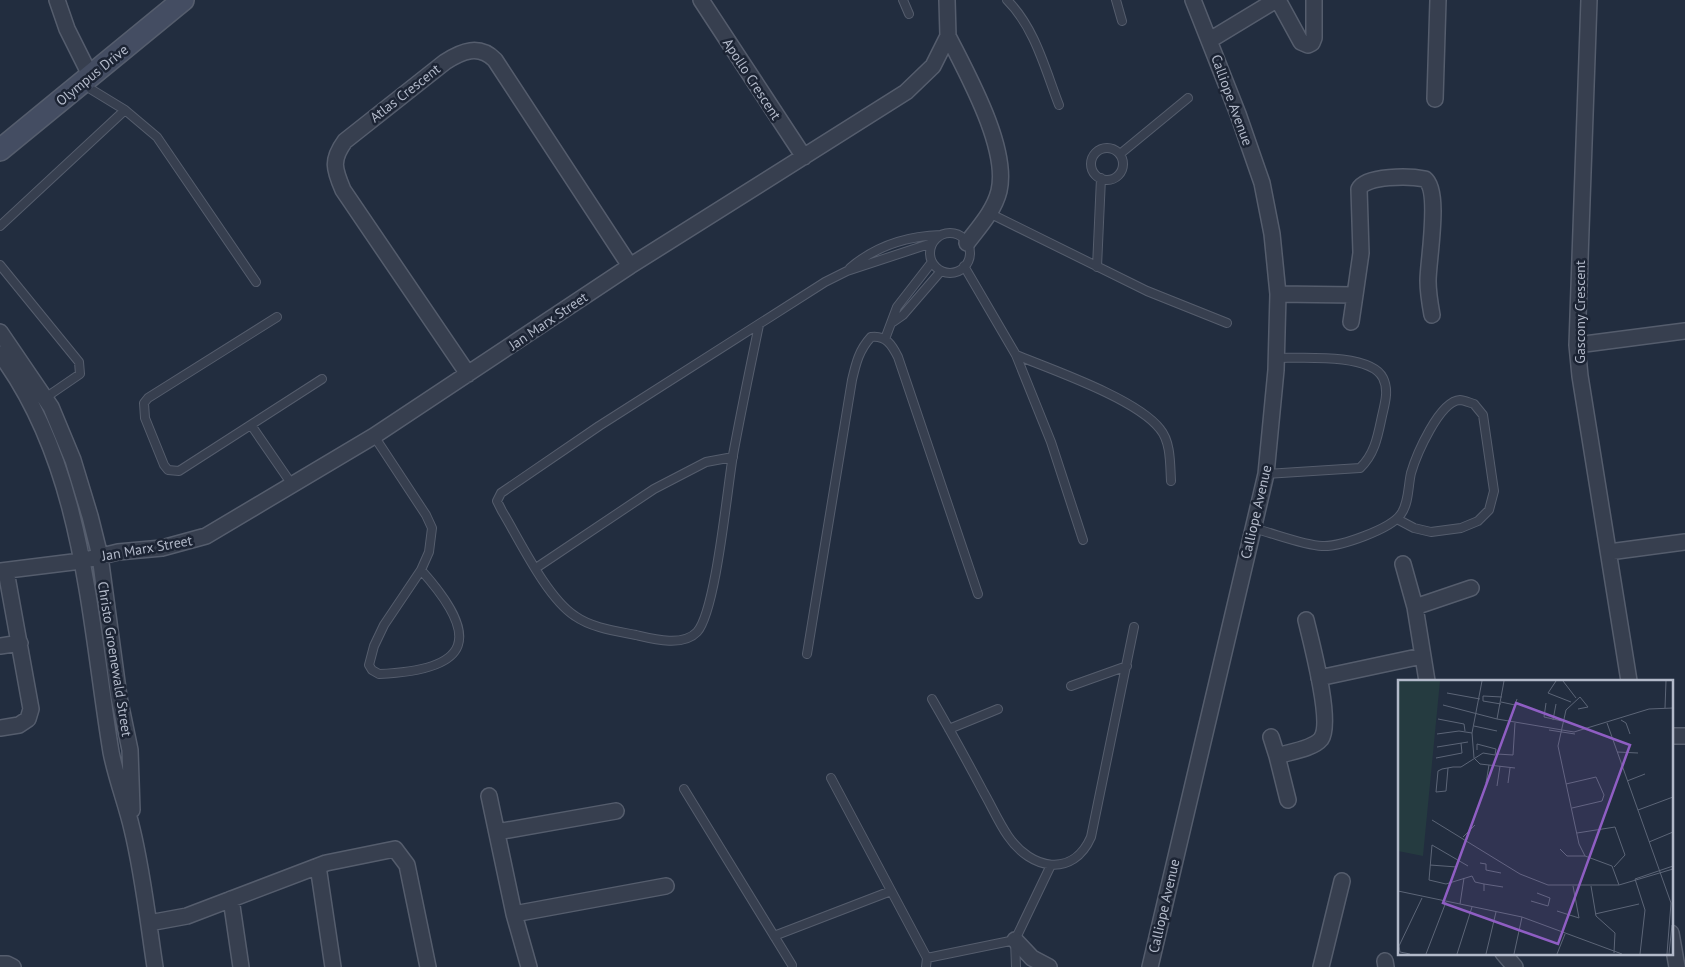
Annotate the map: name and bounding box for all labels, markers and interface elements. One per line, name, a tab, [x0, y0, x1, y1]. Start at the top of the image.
street label: Apollo Crescent	[719, 35, 785, 123]
street label: Olympus Drive	[52, 40, 132, 110]
street label: Calliope Avenue	[1207, 52, 1257, 148]
street label: Atlas Crescent	[366, 60, 444, 126]
street label: Gascony Crescent	[1571, 260, 1589, 364]
street label: Jan Marx Street	[504, 288, 591, 355]
street label: Calliope Avenue	[1236, 463, 1276, 561]
street label: Jan Marx Street	[99, 531, 194, 565]
street label: Christo Groenewald Street	[94, 580, 136, 738]
inset map	[1398, 680, 1672, 954]
street label: Calliope Avenue	[1144, 857, 1184, 955]

